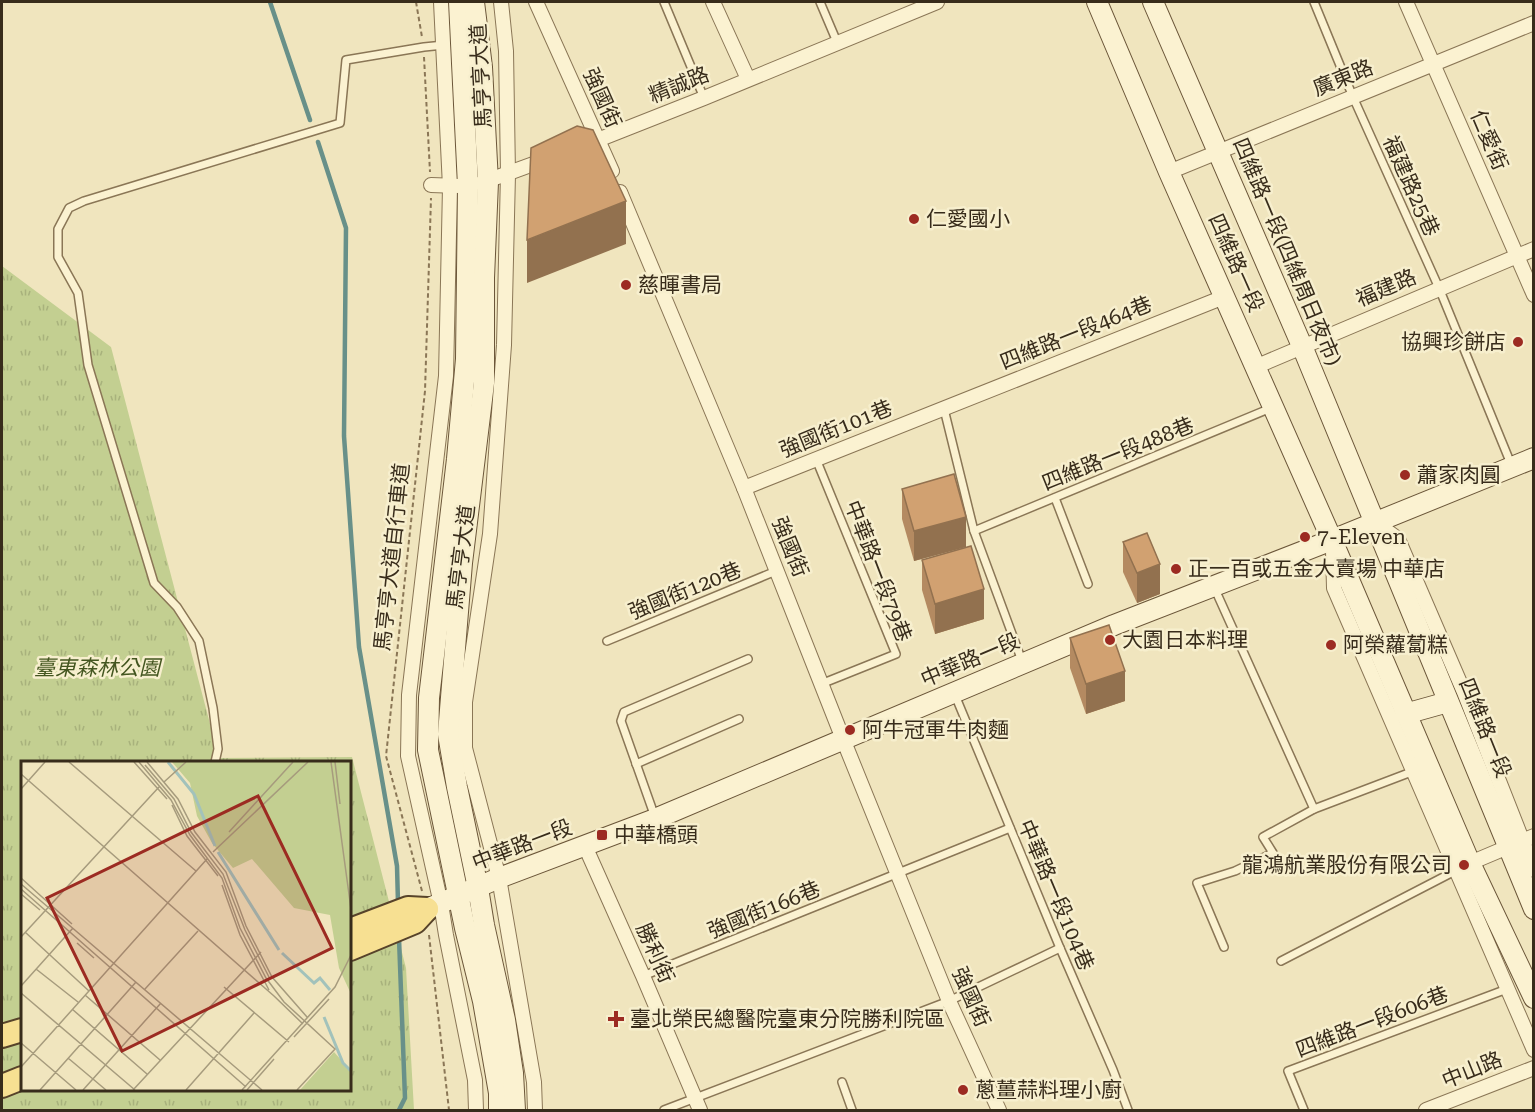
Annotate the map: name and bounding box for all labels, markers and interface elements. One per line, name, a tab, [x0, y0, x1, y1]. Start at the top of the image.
street label: 馬亨亨大道	[466, 23, 496, 129]
street label: 廣東路	[1309, 55, 1377, 101]
street label: 精誠路	[645, 62, 713, 108]
street label: 強國街	[578, 64, 626, 132]
street label: 仁愛街	[1466, 106, 1512, 174]
street label: 福建路25巷	[1378, 132, 1444, 240]
street label: 四維路一段(四維周日夜市)	[1228, 134, 1346, 370]
place label: 仁愛國小	[926, 207, 1010, 231]
street label: 四維路一段	[1203, 210, 1269, 316]
marker: 仁愛國小	[907, 212, 921, 226]
street label: 福建路	[1352, 265, 1420, 311]
place label: 慈暉書局	[638, 273, 722, 297]
marker: 慈暉書局	[619, 278, 633, 292]
street label: 四維路一段464巷	[997, 292, 1155, 374]
place label: 協興珍餅店	[1401, 330, 1506, 354]
marker: 協興珍餅店	[1511, 335, 1525, 349]
street label: 強國街101巷	[776, 396, 896, 462]
street label: 四維路一段488巷	[1039, 413, 1197, 495]
street label: 馬亨亨大道自行車道	[370, 462, 414, 652]
place label: 蕭家肉圓	[1417, 463, 1501, 487]
marker: 蕭家肉圓	[1398, 468, 1412, 482]
street label: 中華路一段79巷	[840, 497, 916, 645]
street label: 馬亨亨大道	[443, 503, 479, 611]
street label: 強國街	[767, 513, 813, 581]
place label: 7-Eleven	[1317, 525, 1407, 549]
marker: 7-Eleven	[1298, 530, 1312, 544]
place label: 正一百或五金大賣場 中華店	[1188, 557, 1445, 581]
street label: 強國街120巷	[625, 558, 745, 624]
marker: 正一百或五金大賣場 中華店	[1169, 562, 1183, 576]
street label: 中華路一段	[917, 628, 1023, 692]
place label: 大園日本料理	[1122, 628, 1248, 652]
marker: 大園日本料理	[1103, 633, 1117, 647]
place label: 阿榮蘿蔔糕	[1343, 633, 1448, 657]
marker: 阿榮蘿蔔糕	[1324, 638, 1338, 652]
park label: 臺東森林公園	[34, 656, 163, 680]
street label: 四維路一段	[1454, 675, 1516, 781]
place label: 阿牛冠軍牛肉麵	[862, 718, 1009, 742]
marker: 阿牛冠軍牛肉麵	[843, 723, 857, 737]
inset map	[21, 761, 351, 1091]
street label: 中華路一段	[469, 815, 575, 875]
street label: 中華路一段104巷	[1013, 816, 1099, 974]
place label: 中華橋頭	[614, 823, 698, 847]
marker: 中華橋頭	[595, 828, 609, 842]
place label: 龍鴻航業股份有限公司	[1242, 853, 1452, 877]
marker: 龍鴻航業股份有限公司	[1457, 858, 1471, 872]
street label: 強國街166巷	[704, 877, 824, 943]
street label: 勝利街	[631, 919, 679, 987]
street label: 強國街	[947, 963, 995, 1031]
street label: 四維路一段606巷	[1292, 982, 1452, 1062]
place label: 臺北榮民總醫院臺東分院勝利院區	[630, 1007, 945, 1031]
marker: 臺北榮民總醫院臺東分院勝利院區	[607, 1010, 625, 1028]
street label: 中山路	[1438, 1047, 1506, 1093]
place label: 蔥薑蒜料理小廚	[975, 1078, 1122, 1102]
marker: 蔥薑蒜料理小廚	[956, 1083, 970, 1097]

